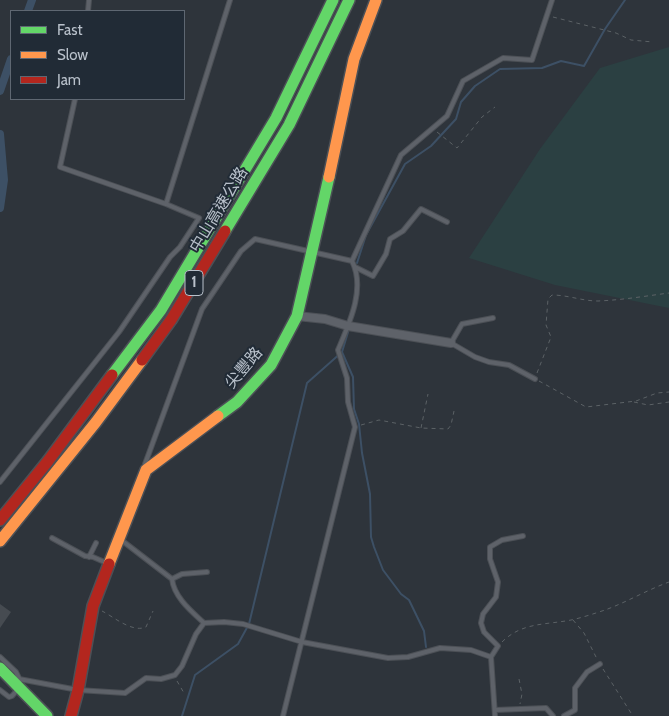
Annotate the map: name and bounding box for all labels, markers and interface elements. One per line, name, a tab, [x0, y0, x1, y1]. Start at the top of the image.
legend	[10, 10, 185, 100]
text: Fast	[57, 21, 82, 39]
text: Slow	[57, 46, 88, 64]
text: Jam	[57, 71, 81, 89]
street label: 中山高速公路	[186, 164, 252, 256]
road number: 1	[185, 270, 203, 296]
street label: 尖豐路	[221, 343, 267, 393]

